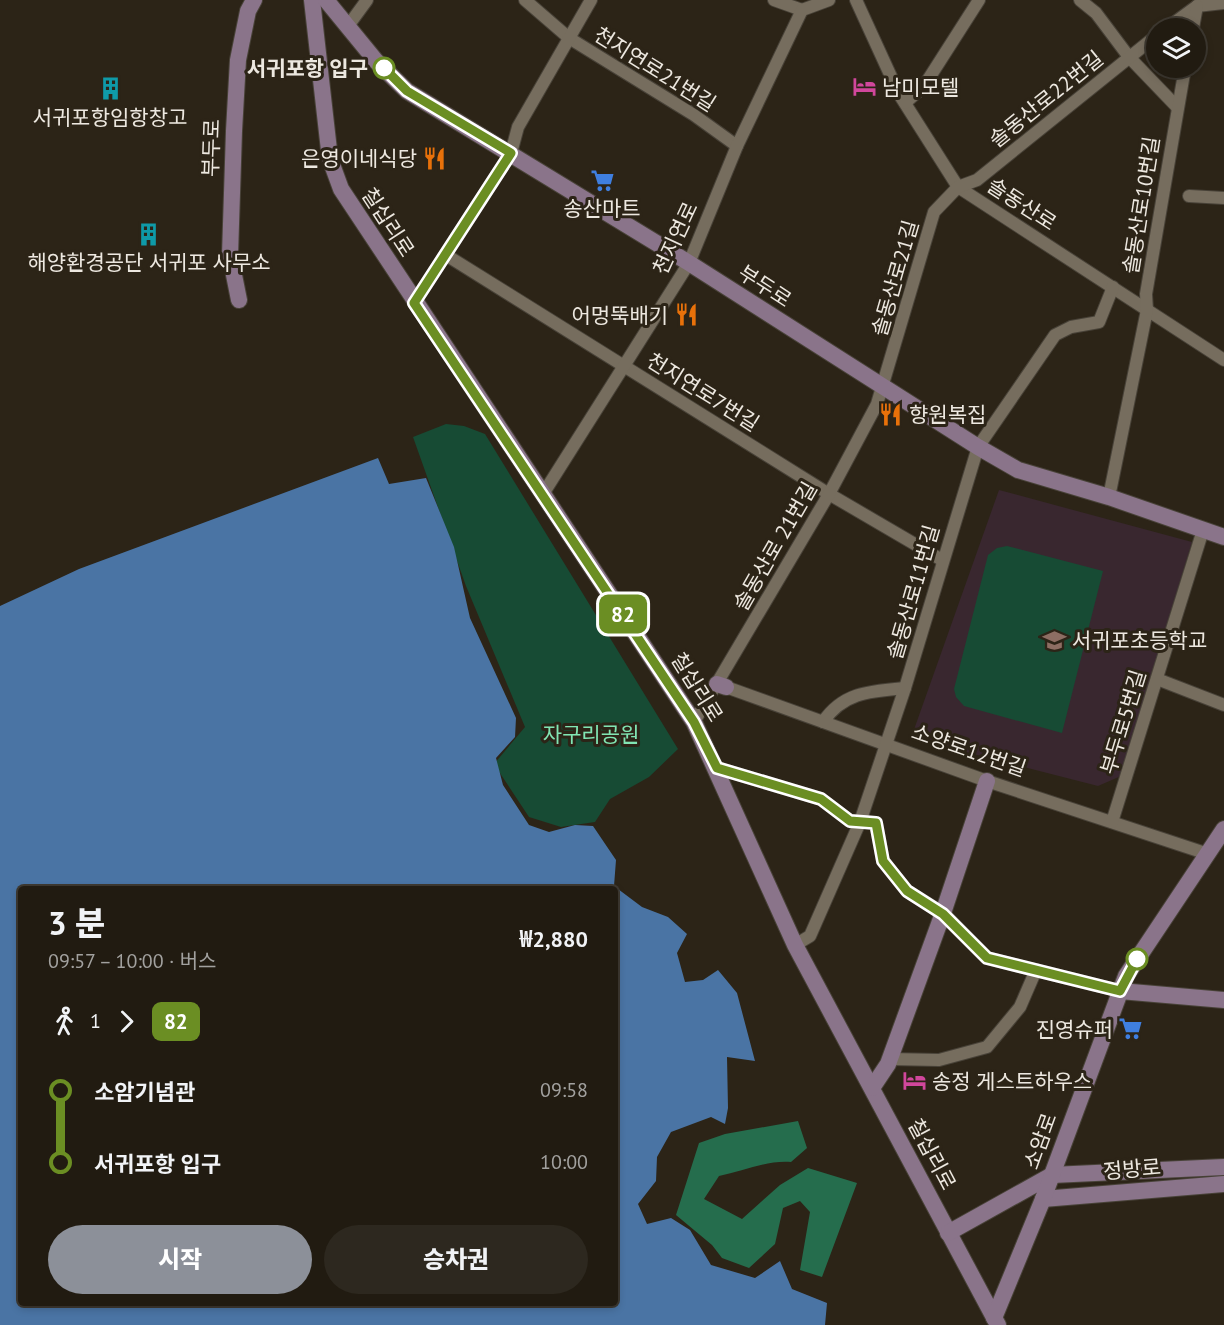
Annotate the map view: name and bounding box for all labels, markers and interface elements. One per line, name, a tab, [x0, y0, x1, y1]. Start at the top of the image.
map controls	[1146, 18, 1206, 78]
button: layers	[1146, 18, 1206, 78]
street label: 천지연로21번길	[589, 21, 721, 117]
street label: 솔동산로22번길	[984, 45, 1108, 153]
place label: 서귀포항 입구	[247, 55, 368, 82]
marker: 서귀포항 입구	[373, 57, 395, 79]
hotel icon: 남미모텔	[851, 74, 877, 100]
place label: 남미모텔	[882, 74, 959, 101]
building icon: 서귀포항임항창고	[97, 76, 123, 102]
place label: 서귀포항임항창고	[33, 104, 187, 131]
street label: 부두로	[196, 119, 226, 177]
street label: 솔동산로10번길	[1117, 134, 1165, 276]
place label: 은영이네식당	[301, 145, 417, 172]
restaurant icon: 은영이네식당	[422, 145, 448, 171]
supermarket icon: 송산마트	[589, 167, 615, 193]
street label: 솔동산로	[982, 172, 1062, 236]
street label: 칠십리로	[356, 182, 420, 262]
place label: 송산마트	[563, 195, 641, 222]
street label: 천지연로	[646, 197, 704, 279]
street label: 솔동산로21길	[866, 217, 924, 339]
building icon: 해양환경공단 서귀포 사무소	[136, 221, 162, 247]
place label: 해양환경공단 서귀포 사무소	[27, 249, 271, 276]
street label: 부두로	[733, 259, 797, 313]
place label: 어멍뚝배기	[571, 302, 668, 329]
restaurant icon: 어멍뚝배기	[673, 302, 699, 328]
street label: 천지연로7번길	[642, 347, 764, 437]
restaurant icon: 향원복집	[878, 401, 904, 427]
place label: 향원복집	[909, 401, 986, 428]
street label: 솔동산로 21번길	[727, 477, 823, 615]
street label: 솔동산로11번길	[881, 522, 945, 662]
line badge: 82	[596, 594, 650, 634]
text: 82	[611, 601, 635, 628]
school or university icon: 서귀포초등학교	[1041, 627, 1067, 653]
place label: 서귀포초등학교	[1072, 627, 1207, 654]
street label: 칠십리로	[665, 647, 729, 727]
street label: 부두로5번길	[1094, 666, 1152, 778]
street label: 소양로12번길	[908, 718, 1030, 782]
park label: 자구리공원	[543, 721, 639, 748]
text: 3 분	[48, 901, 105, 944]
text: ₩2,880	[520, 925, 588, 953]
text: 09:57 – 10:00 · 버스	[48, 948, 216, 974]
unlabelled marker	[1126, 948, 1148, 970]
icon: walk	[48, 1005, 81, 1038]
icon: forward	[110, 1005, 143, 1038]
text: 1	[90, 1008, 101, 1034]
text: 82	[164, 1008, 188, 1035]
place label: 진영슈퍼	[1036, 1016, 1113, 1043]
supermarket icon: 진영슈퍼	[1118, 1016, 1144, 1042]
hotel icon: 송정 게스트하우스	[901, 1068, 927, 1094]
place label: 송정 게스트하우스	[932, 1068, 1092, 1095]
text: 09:58	[540, 1077, 588, 1103]
text: 소암기념관	[94, 1078, 195, 1106]
street label: 소암로	[1017, 1109, 1063, 1173]
street label: 칠십리로	[902, 1114, 962, 1194]
text: 10:00	[540, 1149, 588, 1175]
text: 서귀포항 입구	[94, 1150, 221, 1178]
street label: 정방로	[1102, 1153, 1162, 1185]
button: 시작	[48, 1225, 312, 1294]
button: 승차권	[324, 1225, 588, 1294]

